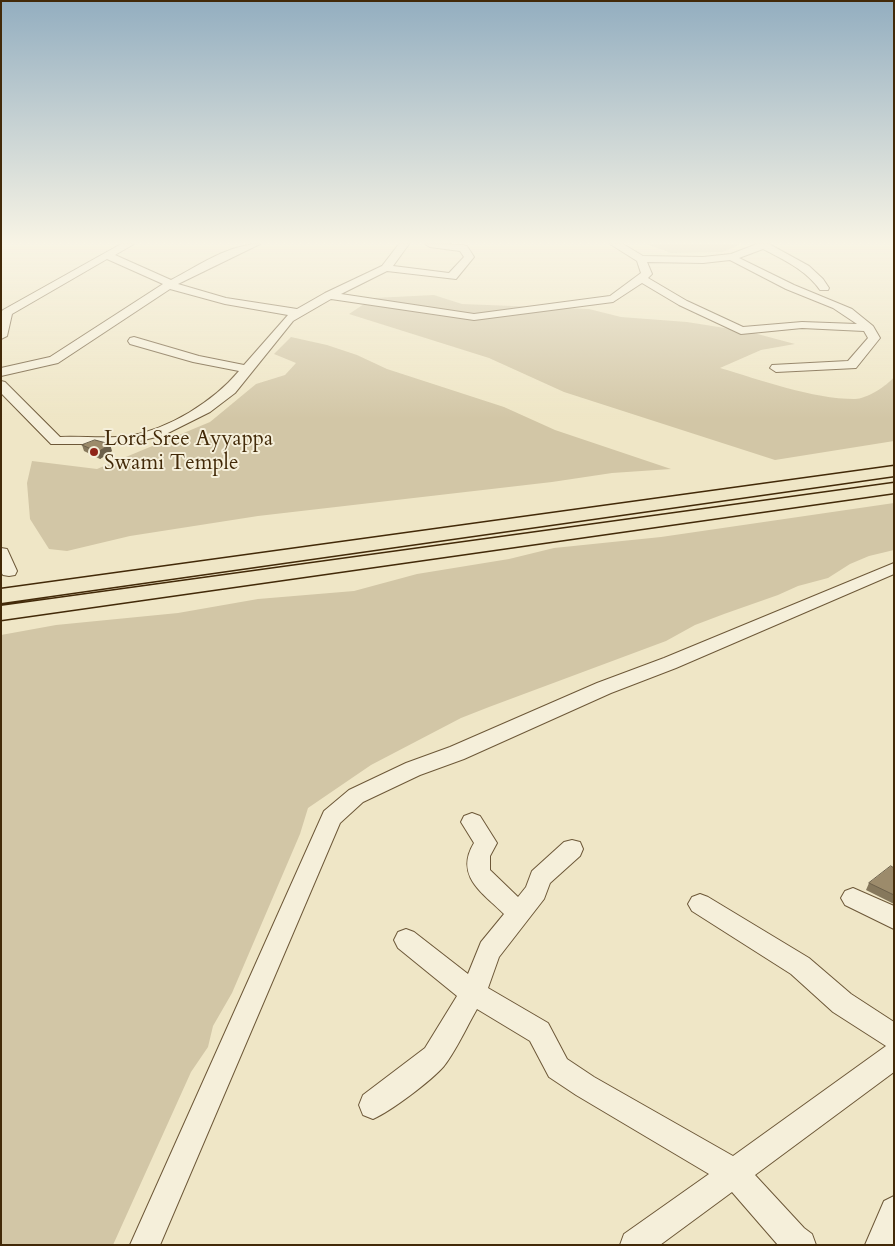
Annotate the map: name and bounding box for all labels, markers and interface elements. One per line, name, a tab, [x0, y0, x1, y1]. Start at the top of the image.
place label: Lord Sree Ayyappa Swami Temple	[104, 427, 273, 477]
marker: Lord Sree Ayyappa Swami Temple	[88, 446, 100, 458]

